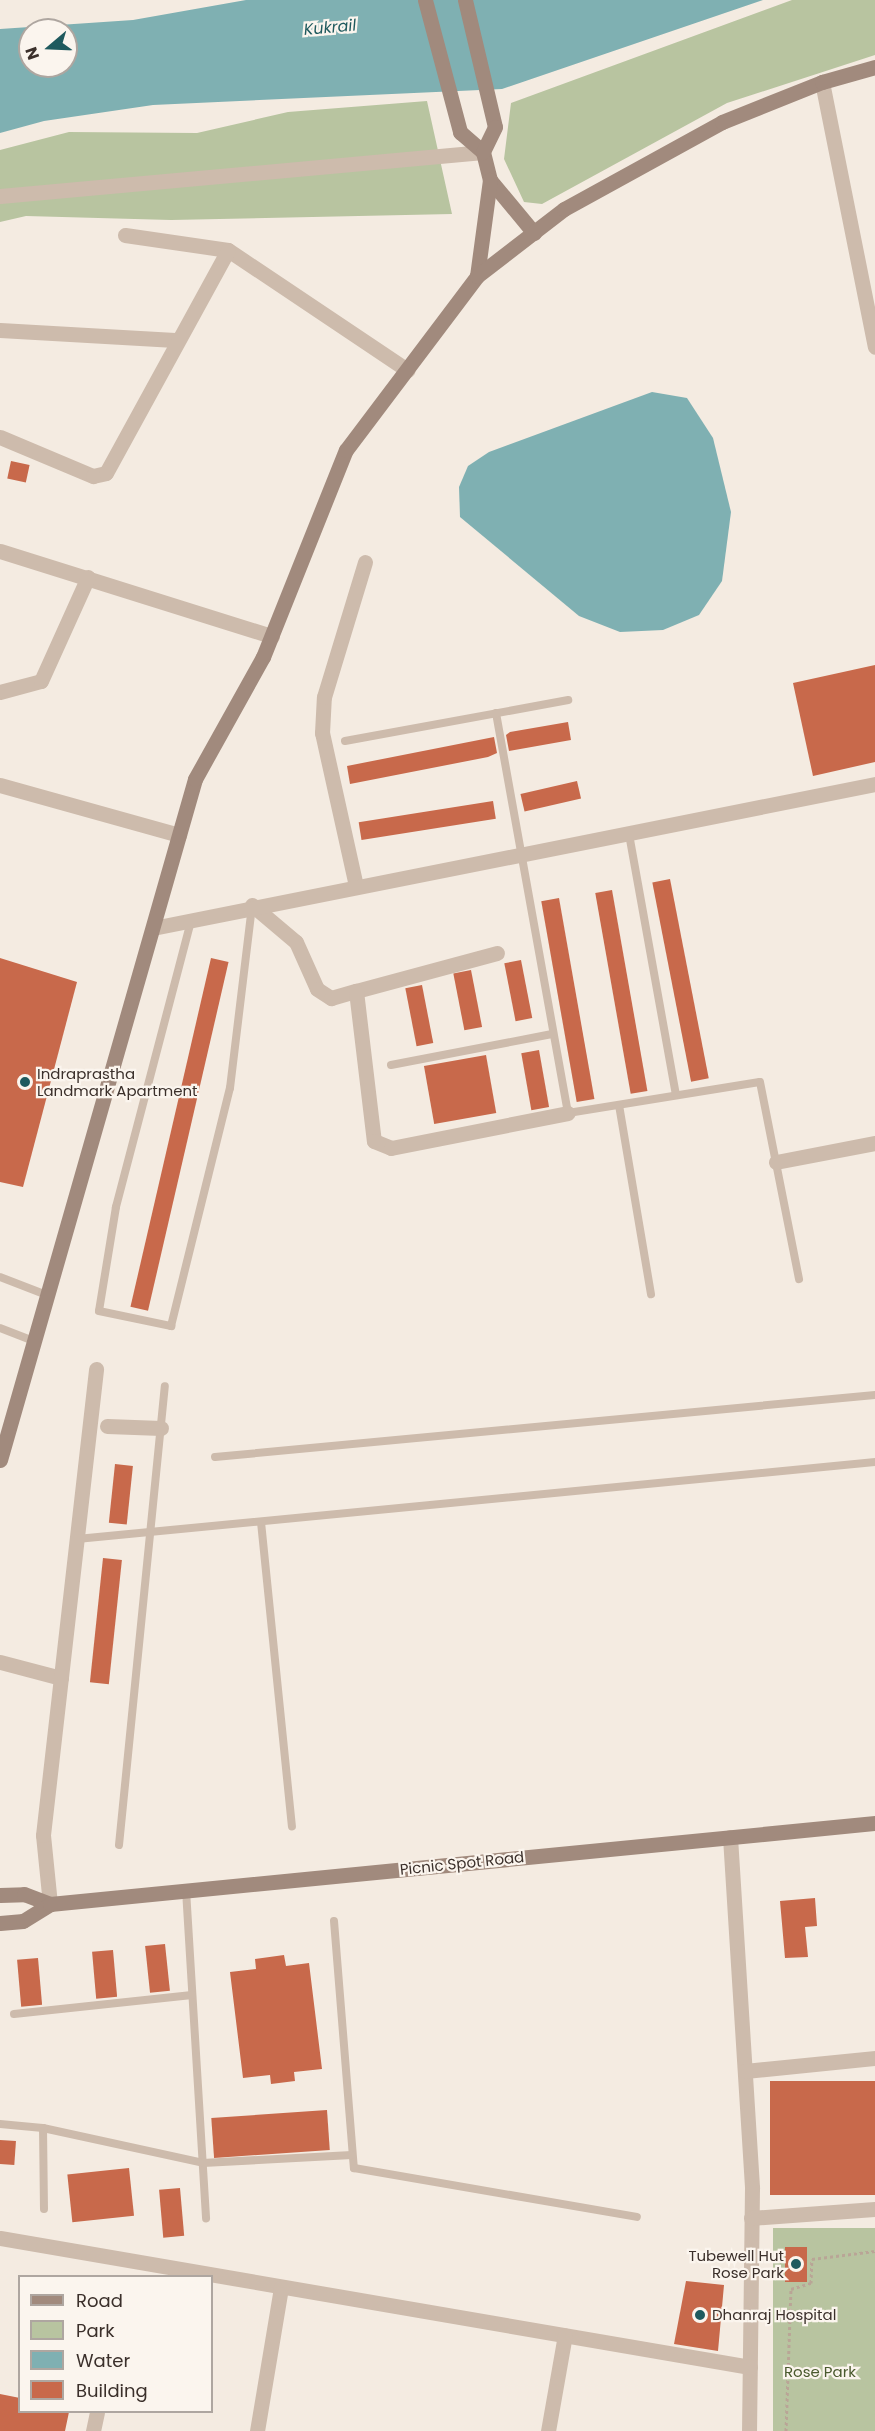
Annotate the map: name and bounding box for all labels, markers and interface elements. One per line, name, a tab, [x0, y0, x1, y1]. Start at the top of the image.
water label: Kukrail	[303, 16, 357, 40]
north arrow	[18, 18, 78, 78]
text: N	[20, 44, 45, 63]
place label: Indraprastha Landmark Apartment	[37, 1064, 198, 1099]
marker: Indraprastha Landmark Apartment	[18, 1075, 32, 1089]
street label: Picnic Spot Road	[399, 1848, 525, 1878]
place label: Tubewell Hut Rose Park	[688, 2246, 784, 2281]
marker: Tubewell Hut Rose Park	[789, 2257, 803, 2271]
legend	[18, 2275, 213, 2413]
text: Road	[76, 2288, 123, 2313]
place label: Dhanraj Hospital	[712, 2306, 836, 2324]
marker: Dhanraj Hospital	[693, 2308, 707, 2322]
text: Park	[76, 2318, 115, 2343]
text: Water	[76, 2348, 130, 2373]
park label: Rose Park	[784, 2363, 856, 2381]
text: Building	[76, 2378, 148, 2403]

